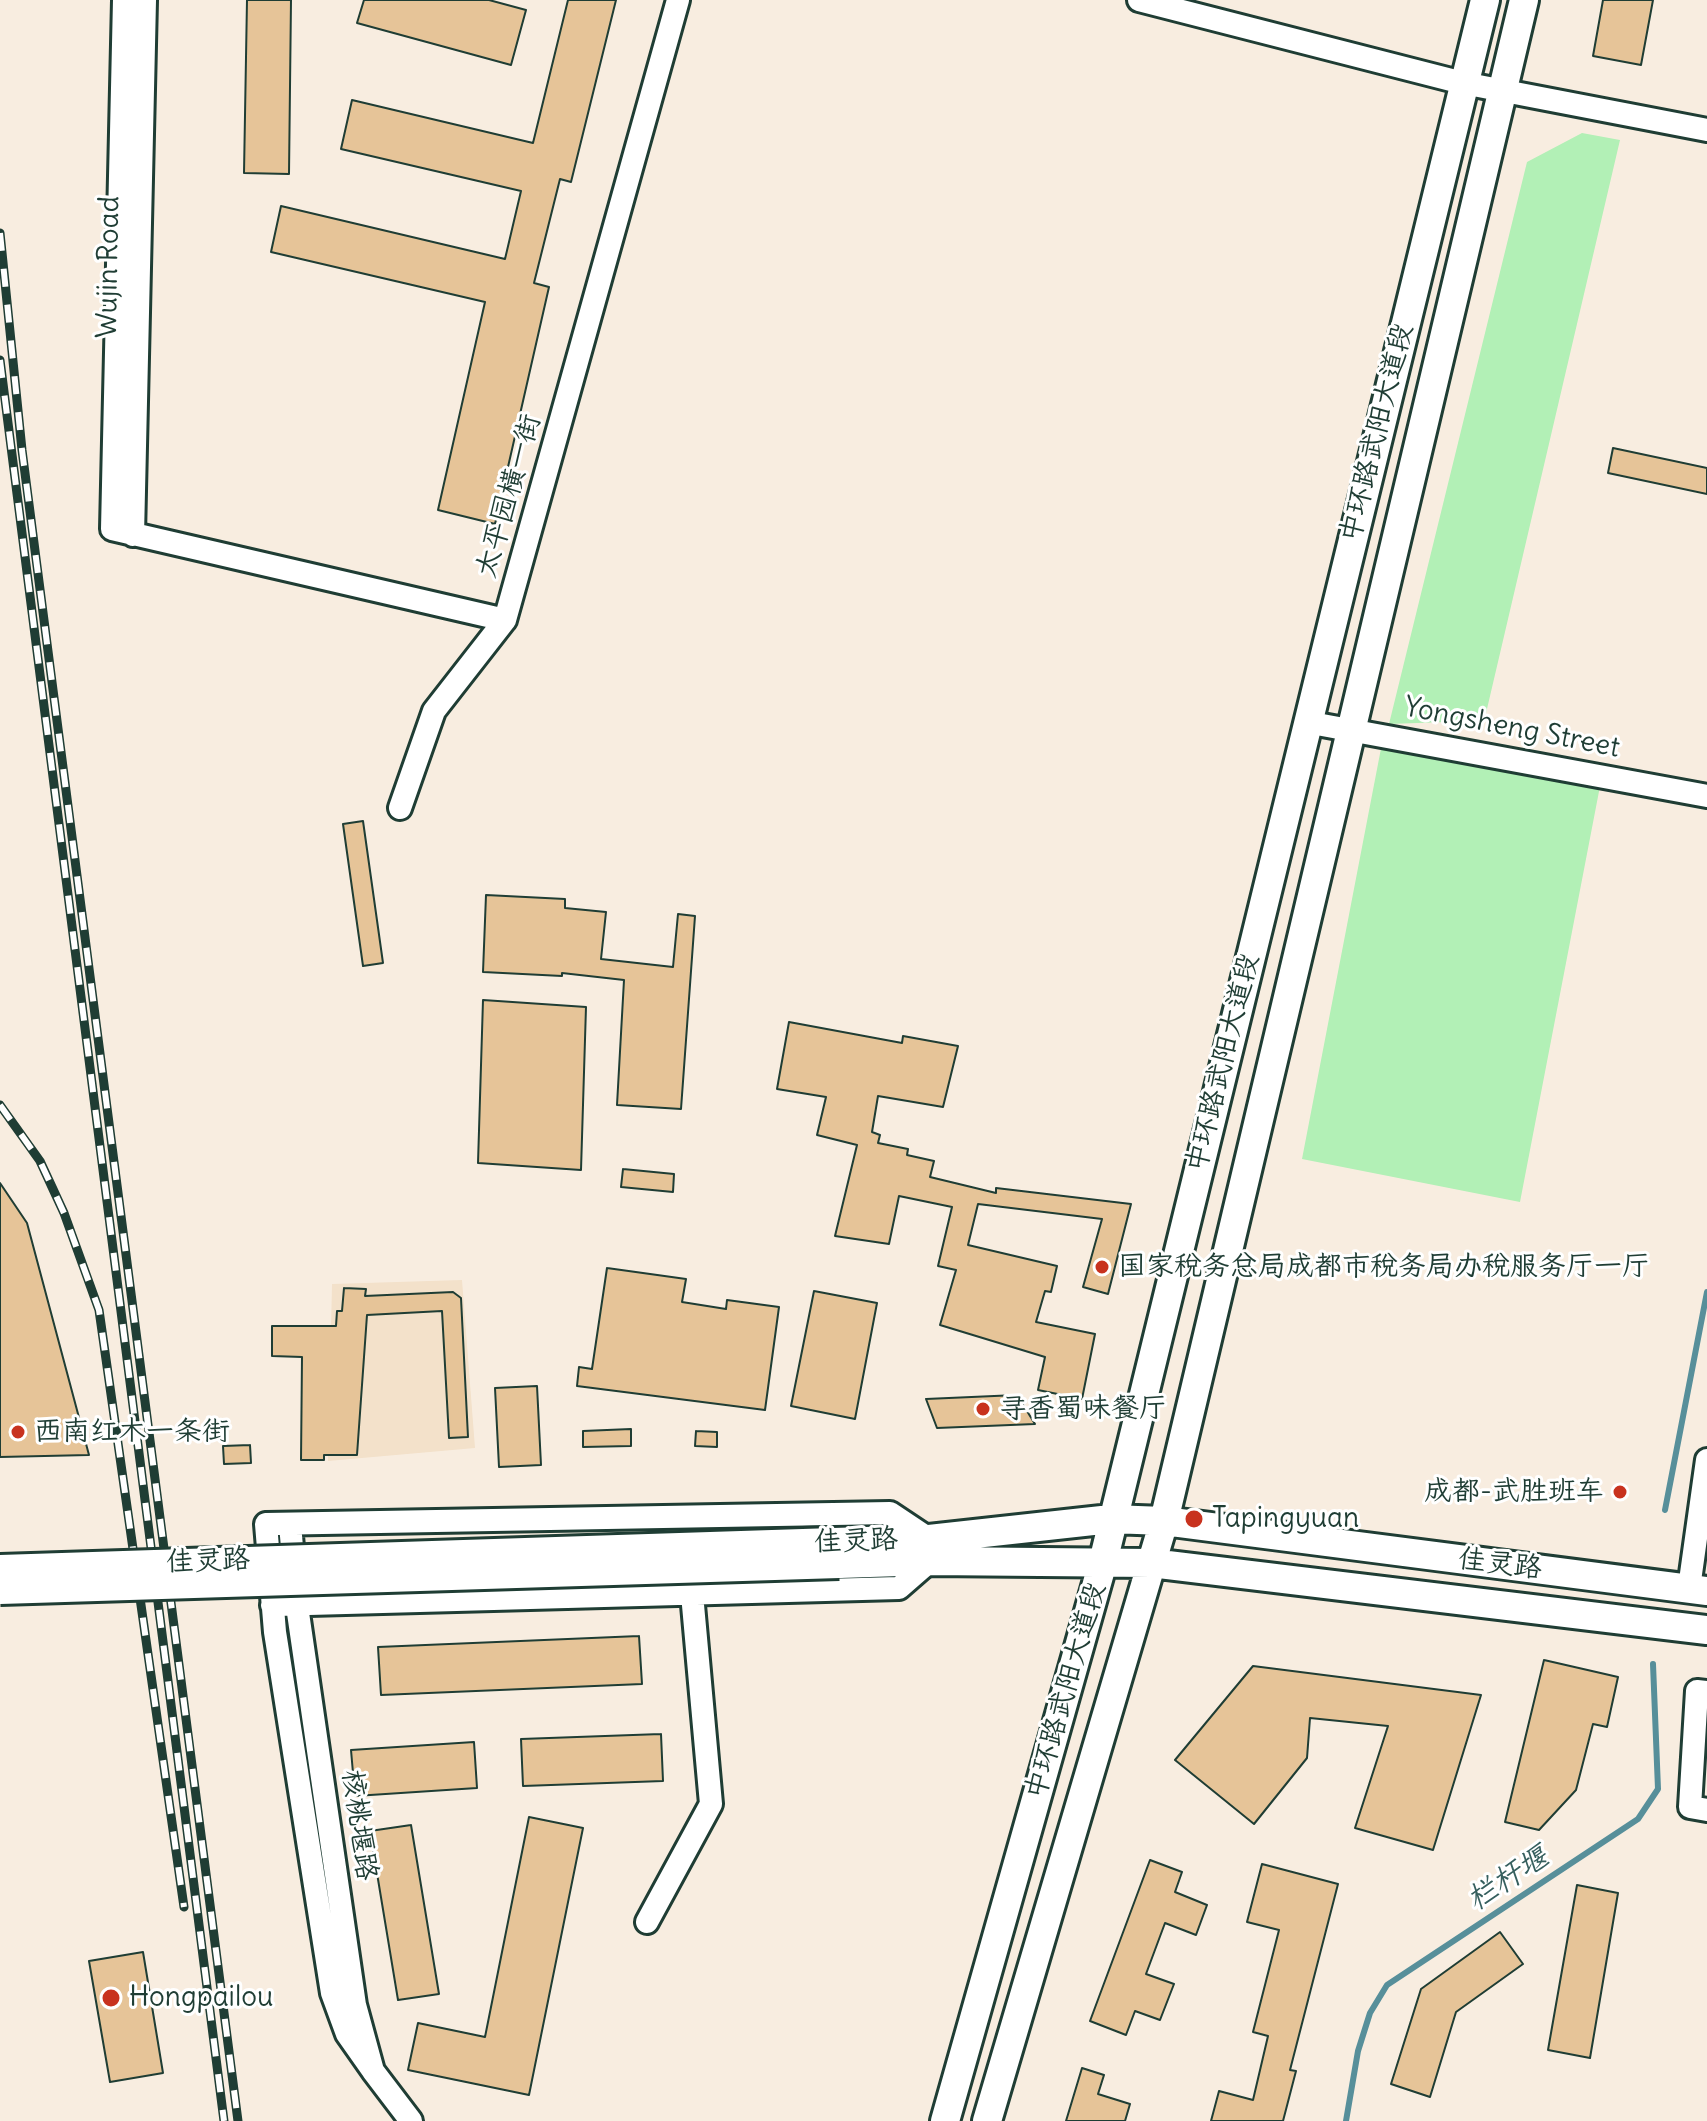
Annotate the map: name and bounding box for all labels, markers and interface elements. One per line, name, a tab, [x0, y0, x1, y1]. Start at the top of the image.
street label: Wujin Road	[91, 196, 127, 338]
street label: 中环路武阳大道段	[1334, 320, 1420, 546]
street label: 太平园横一街	[470, 411, 548, 581]
street label: Yongsheng Street	[1402, 691, 1622, 765]
street label: 中环路武阳大道段	[1180, 950, 1266, 1176]
place label: 国家税务总局成都市税务局办税服务厅一厅	[1118, 1250, 1650, 1284]
marker: 国家税务总局成都市税务局办税服务厅一厅	[1093, 1258, 1111, 1276]
place label: 寻香蜀味餐厅	[999, 1392, 1167, 1426]
marker: 寻香蜀味餐厅	[974, 1400, 992, 1418]
place label: 西南红木一条街	[34, 1415, 230, 1449]
marker: 西南红木一条街	[9, 1423, 27, 1441]
place label: 成都-武胜班车	[1424, 1475, 1604, 1509]
marker: 成都-武胜班车	[1611, 1483, 1629, 1501]
place label: Tapingyuan	[1212, 1502, 1359, 1536]
marker: Tapingyuan	[1183, 1508, 1205, 1530]
street label: 佳灵路	[813, 1523, 899, 1559]
street label: 佳灵路	[1456, 1542, 1544, 1586]
street label: 佳灵路	[165, 1543, 251, 1579]
street label: 中环路武阳大道段	[1019, 1579, 1113, 1803]
street label: 核桃堰路	[335, 1767, 383, 1883]
water label: 栏杆堰	[1460, 1839, 1556, 1919]
place label: Hongpailou	[129, 1981, 273, 2015]
marker: Hongpailou	[100, 1987, 122, 2009]

